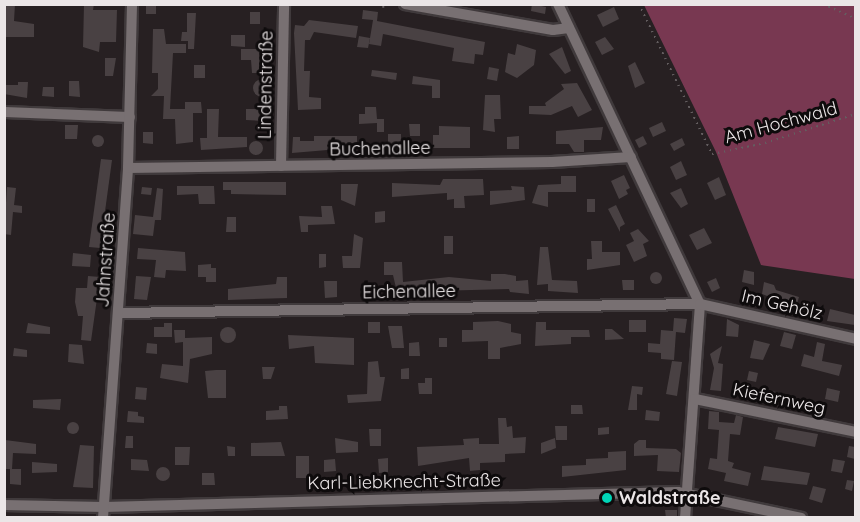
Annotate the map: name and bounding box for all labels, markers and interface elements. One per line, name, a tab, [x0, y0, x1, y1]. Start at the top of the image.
street label: Lindenstraße	[254, 31, 278, 139]
street label: Am Hochwald	[722, 98, 840, 148]
street label: Buchenallee	[329, 137, 431, 161]
street label: Jahnstraße	[92, 212, 120, 308]
street label: Eichenallee	[362, 280, 456, 304]
street label: Im Gehölz	[739, 285, 825, 325]
street label: Kiefernweg	[731, 379, 827, 419]
street label: Karl-Liebknecht-Straße	[307, 470, 501, 494]
place label: Waldstraße	[619, 487, 721, 509]
marker: Waldstraße	[600, 491, 614, 505]

